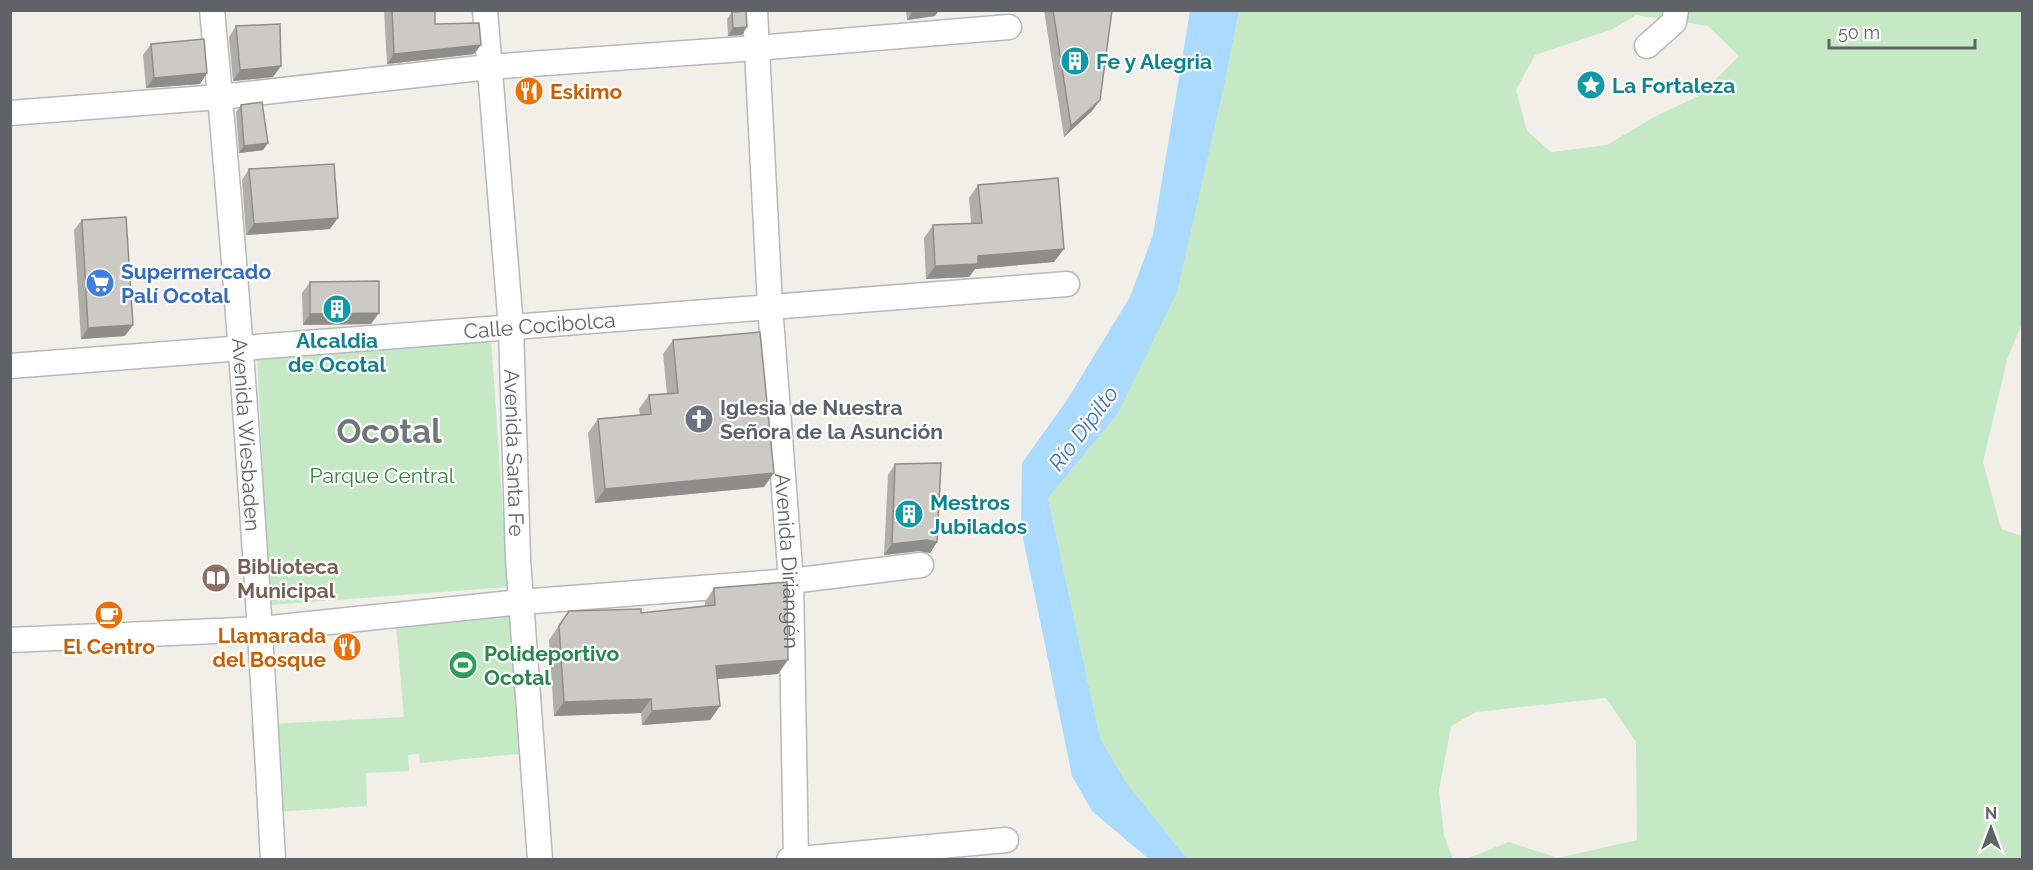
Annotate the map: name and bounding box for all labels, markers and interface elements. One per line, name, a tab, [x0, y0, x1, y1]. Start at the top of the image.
scale bar	[1829, 12, 1974, 50]
text: 50 m	[1838, 22, 1880, 43]
building icon: Fe y Alegria	[1059, 45, 1091, 77]
place label: Fe y Alegria	[1096, 49, 1212, 74]
place icon: La Fortaleza	[1575, 69, 1607, 101]
place label: La Fortaleza	[1612, 73, 1735, 98]
restaurant icon: Eskimo	[513, 75, 545, 107]
place label: Eskimo	[550, 79, 623, 104]
place label: Supermercado Palí Ocotal	[121, 259, 271, 308]
supermarket icon: Supermercado Palí Ocotal	[84, 267, 116, 299]
building icon: Alcaldia de Ocotal	[321, 293, 353, 325]
street label: Calle Cocibolca	[463, 307, 616, 343]
place label: Alcaldia de Ocotal	[288, 328, 386, 377]
street label: Avenida Wiesbaden	[227, 337, 266, 532]
street label: Avenida Santa Fe	[500, 369, 530, 537]
water label: Río Dipilto	[1043, 381, 1123, 475]
place label: Iglesia de Nuestra Señora de la Asunción	[720, 395, 943, 444]
church icon: Iglesia de Nuestra Señora de la Asunción	[683, 403, 715, 435]
district label: Ocotal	[336, 412, 442, 451]
park label: Parque Central	[310, 463, 455, 488]
street label: Avenida Diriangén	[770, 472, 805, 649]
place label: Mestros Jubilados	[930, 490, 1027, 539]
building icon: Mestros Jubilados	[893, 498, 925, 530]
place label: Biblioteca Municipal	[237, 554, 339, 603]
library icon: Biblioteca Municipal	[200, 562, 232, 594]
cafe icon: El Centro	[93, 599, 125, 631]
place label: Llamarada del Bosque	[212, 623, 326, 672]
restaurant icon: Llamarada del Bosque	[331, 631, 363, 663]
place label: El Centro	[63, 634, 155, 659]
place label: Polideportivo Ocotal	[484, 641, 619, 690]
sports icon: Polideportivo Ocotal	[447, 649, 479, 681]
north arrow	[1961, 798, 2021, 858]
text: N	[1985, 804, 1997, 823]

